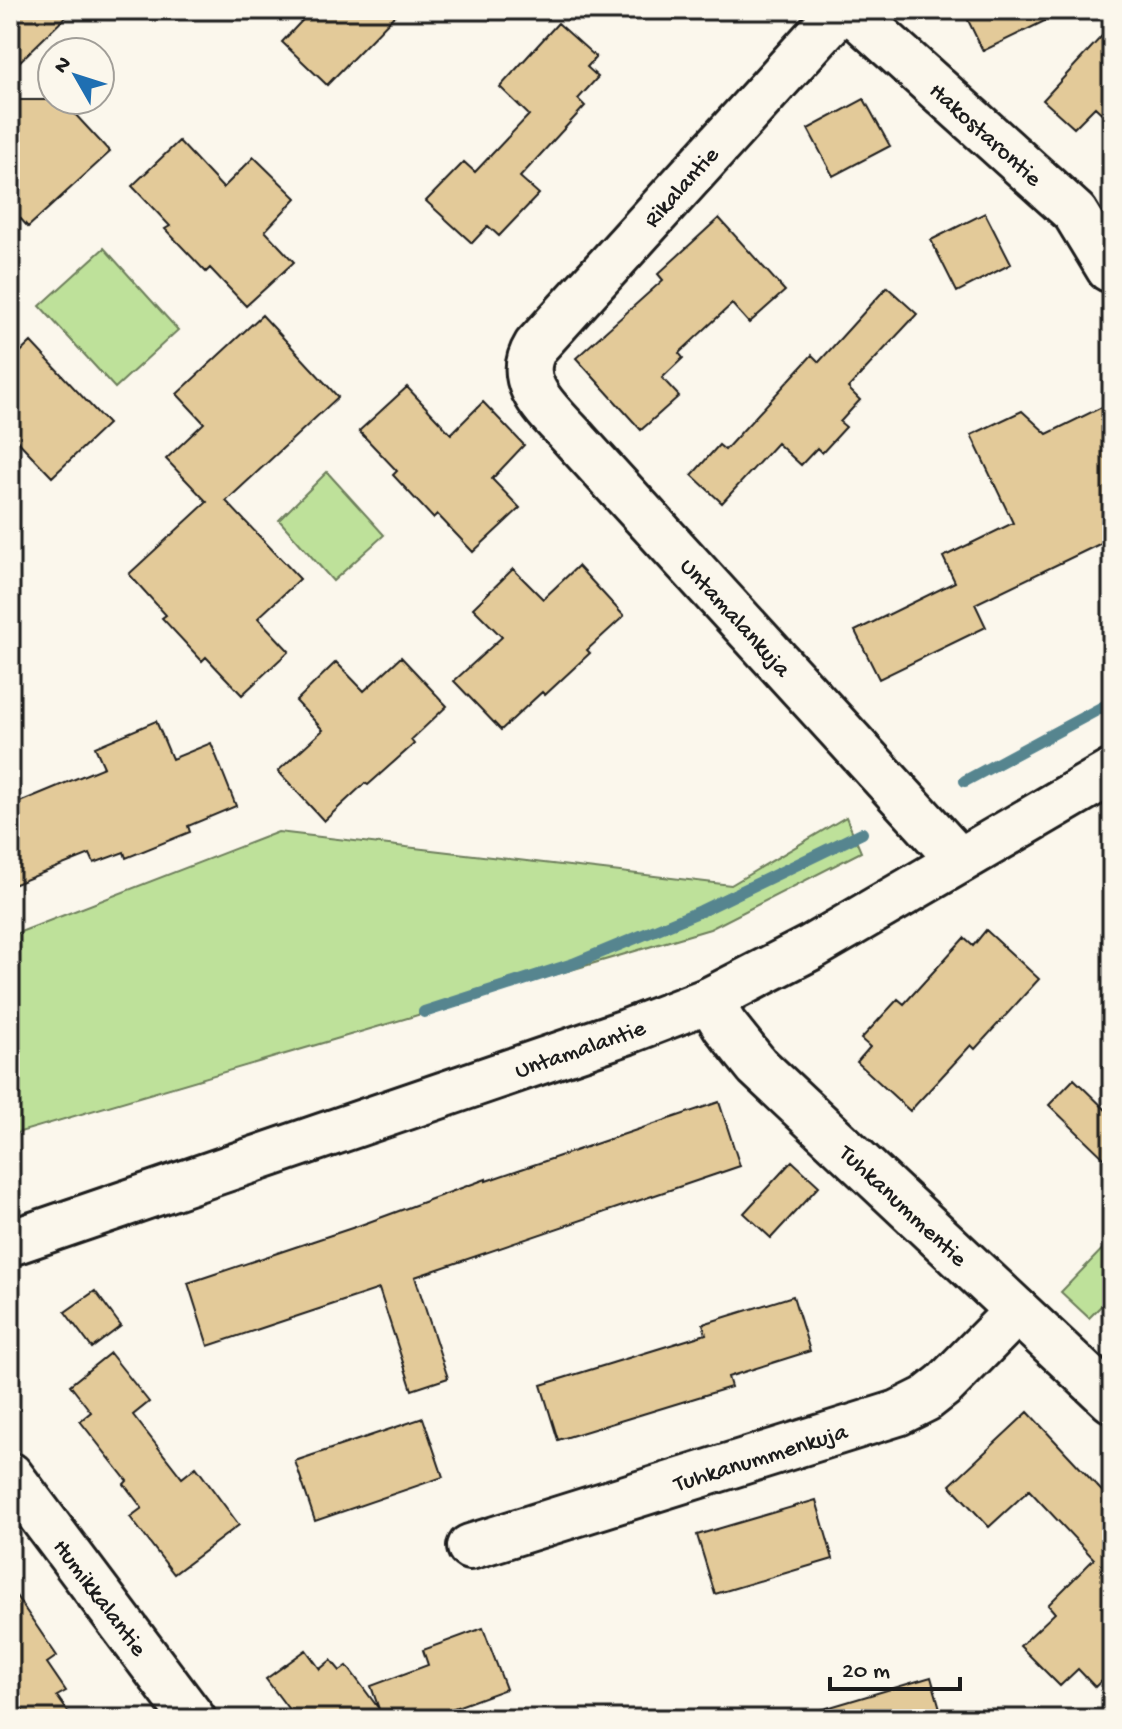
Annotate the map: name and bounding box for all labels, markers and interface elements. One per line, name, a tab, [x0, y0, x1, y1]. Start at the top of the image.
north arrow	[36, 36, 116, 116]
text: N	[49, 52, 78, 80]
street label: Hakostarontie	[922, 78, 1047, 195]
street label: Rikalantie	[639, 141, 727, 235]
street label: Untamalankuja	[672, 553, 796, 685]
street label: Untamalantie	[512, 1015, 651, 1087]
street label: Tuhkanummentie	[830, 1139, 973, 1275]
street label: Tuhkanummenkuja	[669, 1419, 852, 1501]
street label: Humikkalantie	[45, 1534, 152, 1664]
scale bar	[830, 1641, 960, 1691]
text: 20 m	[842, 1658, 890, 1687]

